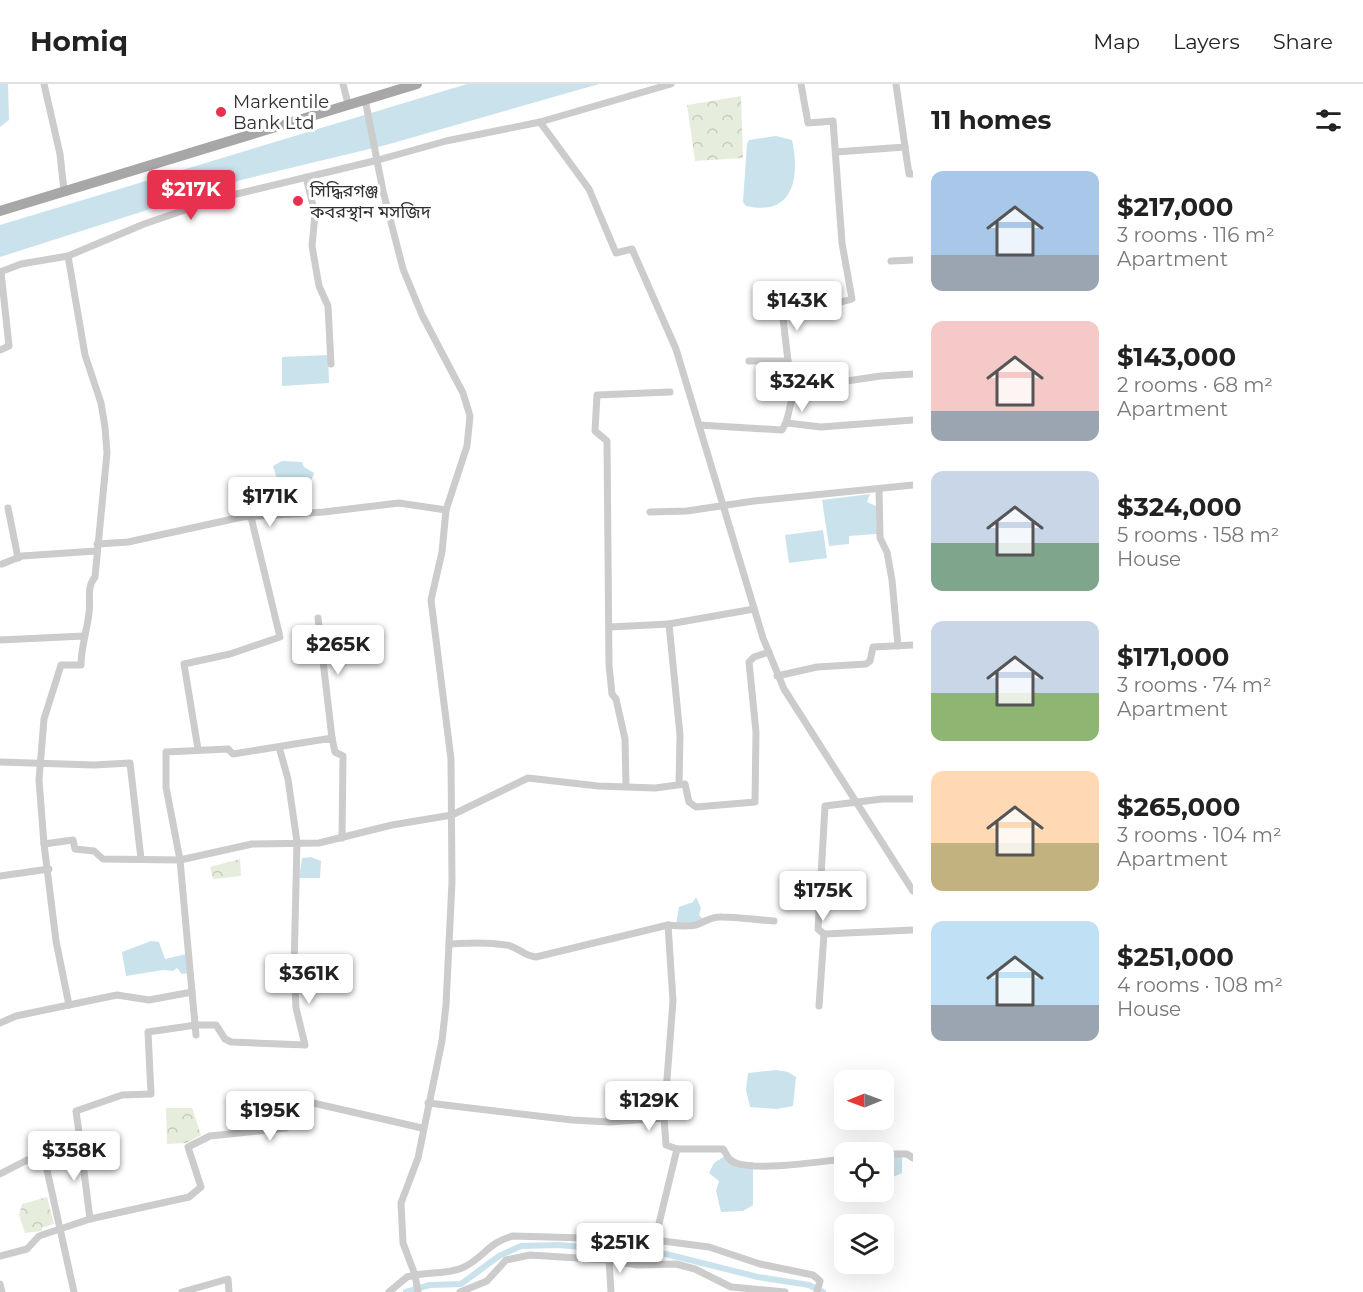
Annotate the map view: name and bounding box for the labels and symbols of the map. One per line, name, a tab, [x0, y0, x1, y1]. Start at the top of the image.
place label: Markentile Bank Ltd	[233, 91, 329, 134]
marker: Markentile Bank Ltd	[214, 105, 228, 119]
pin: $217K	[149, 170, 233, 221]
place label: সিদ্ধিরগঞ্জ কবরস্থান মসজিদ	[309, 180, 432, 223]
marker: সিদ্ধিরগঞ্জ কবরস্থান মসজিদ	[291, 194, 305, 208]
pin: $143K	[755, 281, 839, 332]
pin: $324K	[760, 362, 844, 413]
pin: $171K	[228, 477, 312, 528]
pin: $265K	[296, 625, 380, 676]
pin: $175K	[781, 871, 865, 922]
pin: $361K	[267, 954, 351, 1005]
north arrow	[834, 1070, 894, 1130]
pin: $129K	[607, 1081, 691, 1132]
pin: $195K	[228, 1091, 312, 1142]
pin: $358K	[32, 1131, 116, 1182]
pin: $251K	[578, 1223, 662, 1274]

